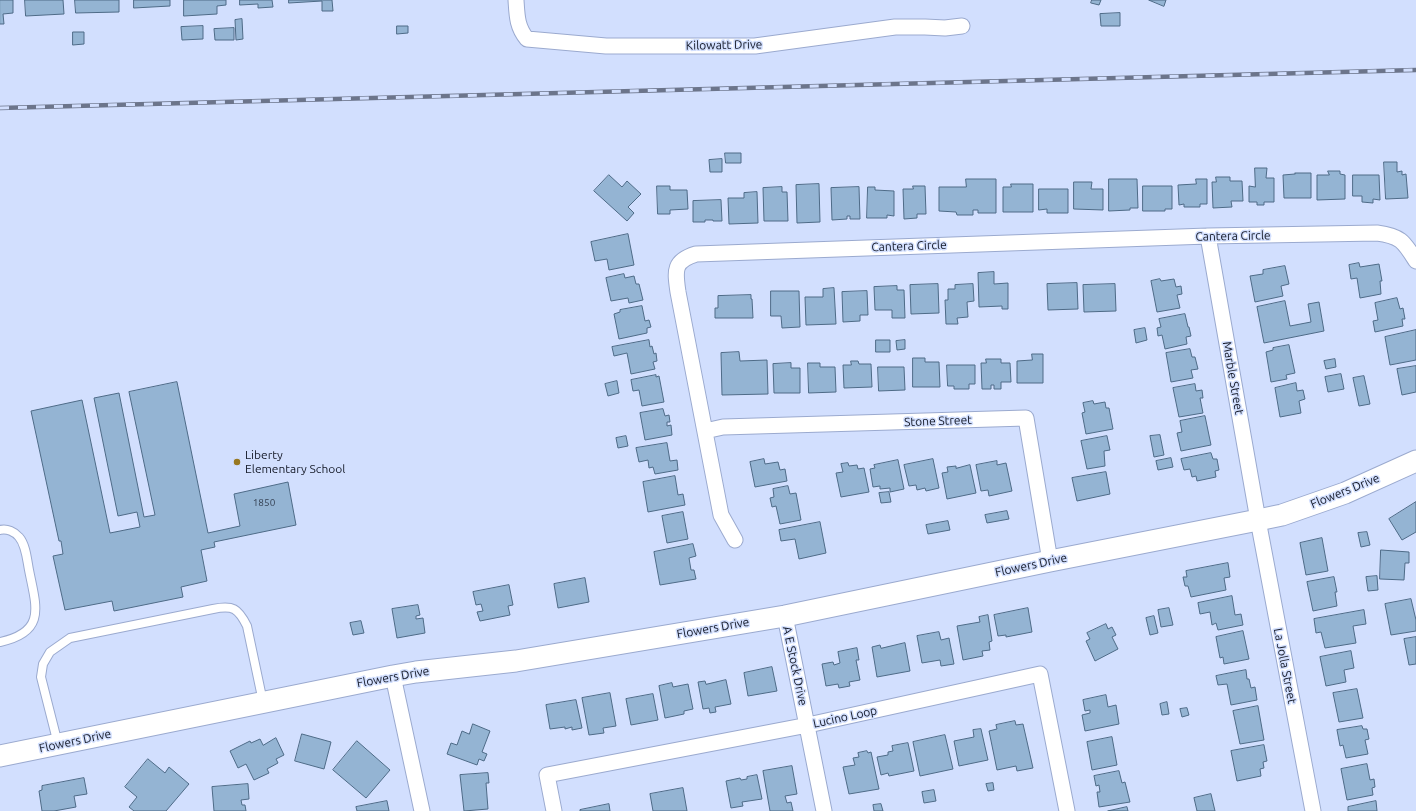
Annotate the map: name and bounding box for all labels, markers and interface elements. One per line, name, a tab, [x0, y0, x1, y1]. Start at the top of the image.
street label: Kilowatt Drive	[686, 37, 762, 53]
street label: Cantera Circle	[1195, 228, 1271, 244]
street label: Cantera Circle	[871, 237, 947, 255]
street label: Marble Street	[1219, 340, 1247, 416]
street label: Stone Street	[904, 413, 972, 429]
place label: Liberty Elementary School	[245, 448, 345, 476]
marker: Liberty Elementary School	[232, 457, 242, 467]
street label: Flowers Drive	[1308, 471, 1382, 511]
house number: 1850	[253, 497, 275, 509]
street label: Flowers Drive	[994, 550, 1068, 580]
street label: Flowers Drive	[676, 615, 750, 641]
street label: A E Stock Drive	[780, 625, 810, 707]
street label: La Jolla Street	[1271, 627, 1299, 705]
street label: Flowers Drive	[356, 664, 430, 690]
street label: Lucino Loop	[812, 703, 878, 731]
street label: Flowers Drive	[38, 726, 112, 756]

